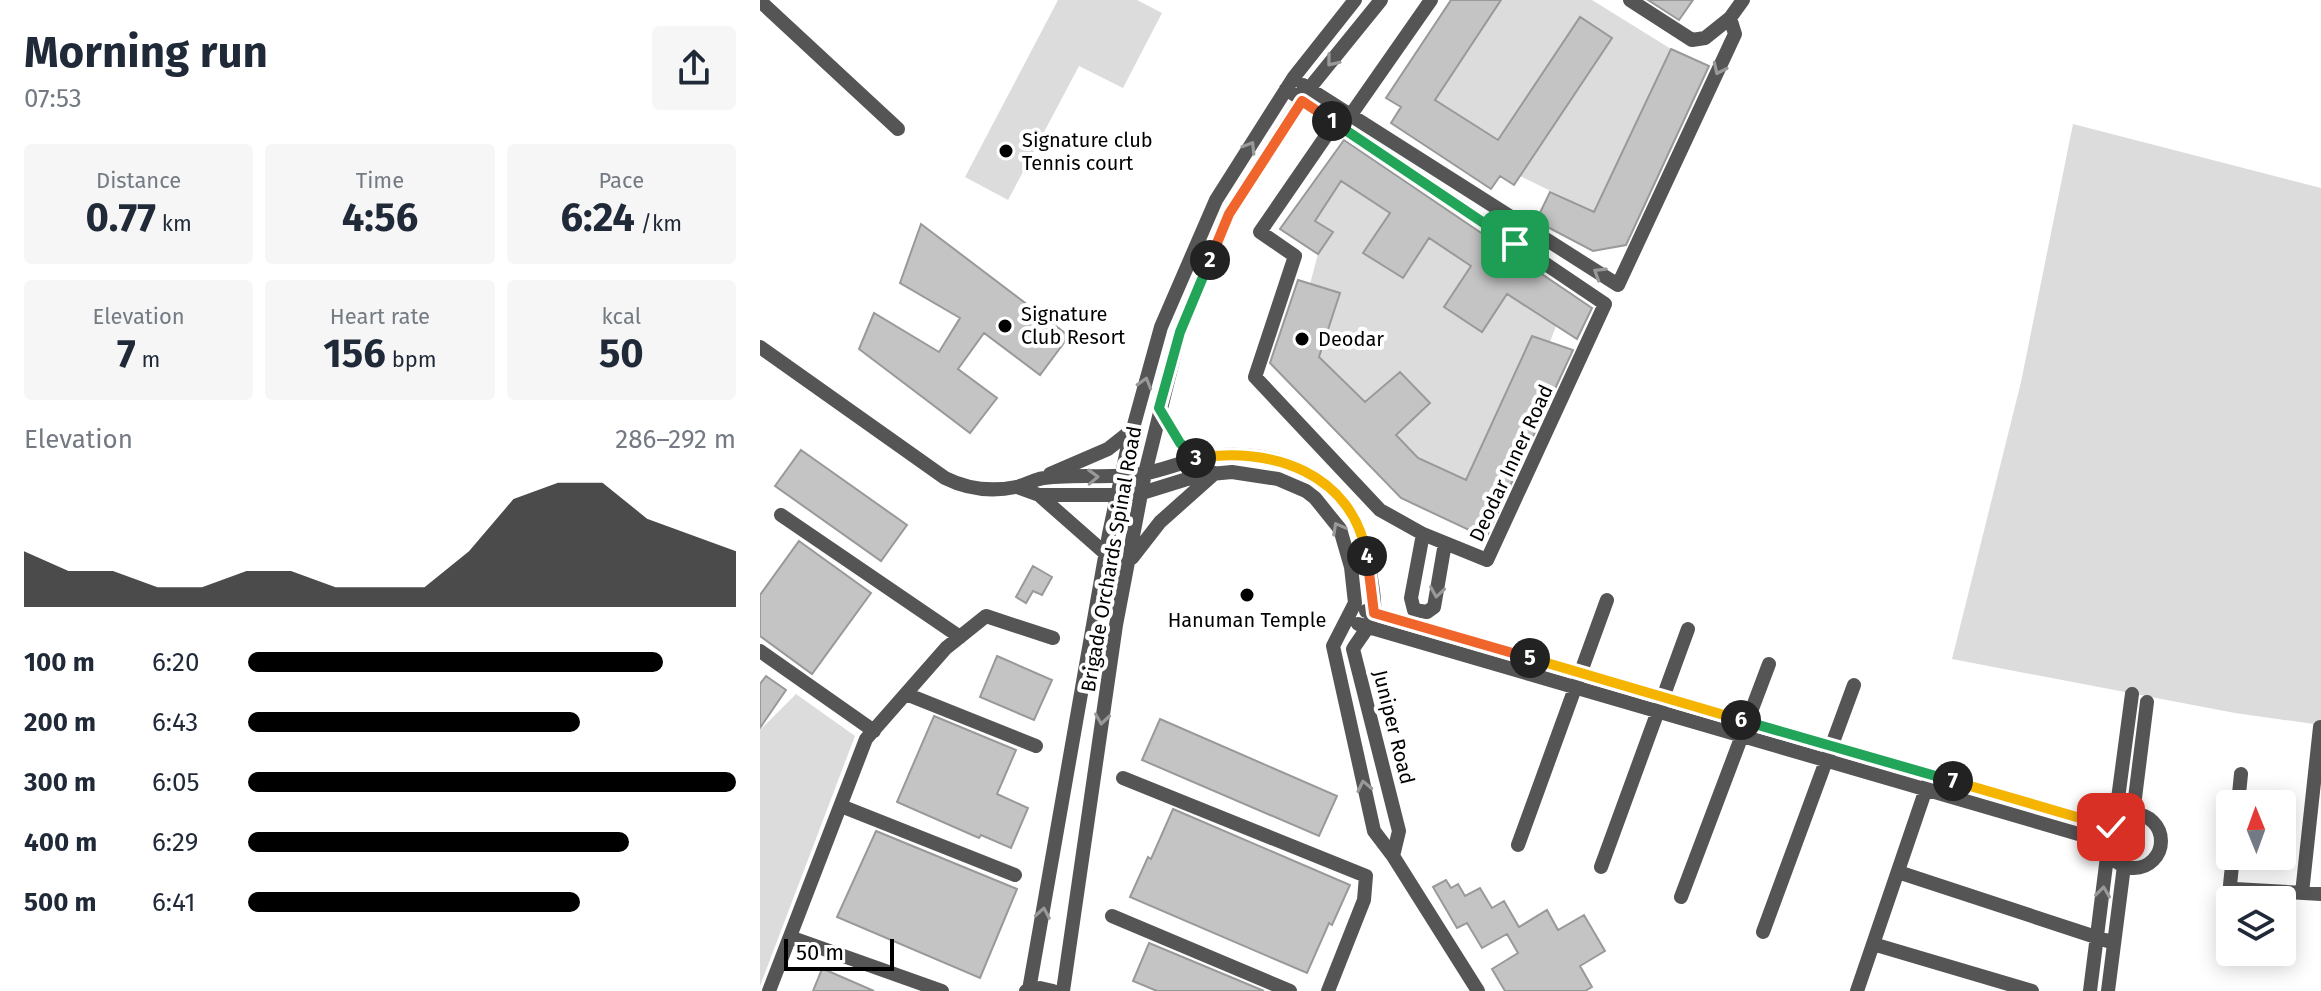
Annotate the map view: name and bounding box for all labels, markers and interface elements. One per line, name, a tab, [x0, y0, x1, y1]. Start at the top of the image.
text: Morning run	[24, 26, 268, 79]
button: share	[652, 26, 736, 110]
one-way arrow	[1327, 52, 1342, 66]
one-way arrow	[1713, 61, 1729, 76]
text: 07:53	[24, 83, 82, 114]
pin: 1	[1312, 101, 1352, 141]
text: 1	[1327, 107, 1337, 134]
place label: Signature club Tennis court	[1022, 128, 1153, 175]
one-way arrow	[1240, 141, 1255, 155]
marker: Signature club Tennis court	[997, 142, 1015, 160]
text: Distance	[96, 167, 181, 194]
text: Time	[356, 167, 404, 194]
text: Pace	[599, 167, 644, 194]
text: 0.77	[85, 194, 156, 242]
text: 4:56	[342, 194, 418, 242]
text: 6:24	[560, 194, 635, 242]
text: km	[156, 210, 192, 237]
text: /km	[635, 210, 682, 237]
pin	[1481, 210, 1549, 278]
icon: arrive	[1493, 222, 1537, 266]
pin: 2	[1190, 240, 1230, 280]
text: 2	[1204, 246, 1216, 273]
one-way arrow	[1594, 268, 1608, 283]
place label: Signature Club Resort	[1021, 302, 1126, 349]
text: Elevation	[93, 303, 185, 330]
text: Heart rate	[330, 303, 430, 330]
text: kcal	[602, 303, 641, 330]
marker: Signature Club Resort	[996, 317, 1014, 335]
place label: Deodar	[1318, 327, 1384, 351]
text: 7	[117, 330, 136, 378]
text: 156	[323, 330, 386, 378]
text: 50	[599, 330, 644, 378]
marker: Deodar	[1293, 330, 1311, 348]
text: m	[136, 346, 160, 373]
text: bpm	[386, 346, 437, 373]
one-way arrow	[1136, 377, 1152, 391]
street label: Deodar Inner Road	[1464, 381, 1558, 545]
text: Elevation	[24, 424, 133, 455]
text: 286–292 m	[615, 424, 736, 455]
street label: Brigade Orchards Spinal Road	[1076, 424, 1146, 694]
pin: 3	[1176, 438, 1216, 478]
text: 3	[1190, 444, 1202, 471]
one-way arrow	[1087, 469, 1100, 486]
one-way arrow	[1332, 521, 1347, 536]
pin: 4	[1347, 536, 1387, 576]
text: 4	[1361, 542, 1373, 569]
one-way arrow	[1429, 585, 1446, 598]
marker: Hanuman Temple	[1238, 586, 1256, 604]
place label: Hanuman Temple	[1168, 608, 1326, 632]
pin: 5	[1510, 638, 1550, 678]
text: 5	[1524, 644, 1536, 671]
text: 100 m	[24, 647, 95, 678]
text: 6:20	[152, 647, 199, 678]
street label: Juniper Road	[1368, 667, 1420, 787]
pin: 6	[1721, 700, 1761, 740]
text: 6	[1735, 706, 1747, 733]
text: 200 m	[24, 707, 96, 738]
text: 6:43	[152, 707, 198, 738]
one-way arrow	[1094, 712, 1111, 726]
pin: 7	[1933, 761, 1973, 801]
text: 300 m	[24, 767, 96, 798]
text: 6:05	[152, 767, 200, 798]
text: 7	[1948, 767, 1958, 794]
one-way arrow	[1356, 779, 1373, 793]
north arrow	[2216, 790, 2296, 870]
map controls	[2216, 790, 2296, 966]
pin	[2077, 793, 2145, 861]
icon: check	[2089, 805, 2133, 849]
text: 400 m	[24, 827, 97, 858]
text: 6:29	[152, 827, 198, 858]
one-way arrow	[2094, 885, 2111, 898]
button: layers	[2216, 886, 2296, 966]
text: 500 m	[24, 887, 97, 918]
text: 6:41	[152, 887, 196, 918]
one-way arrow	[1033, 906, 1050, 920]
scale bar	[784, 935, 894, 971]
text: 50 m	[796, 939, 844, 966]

